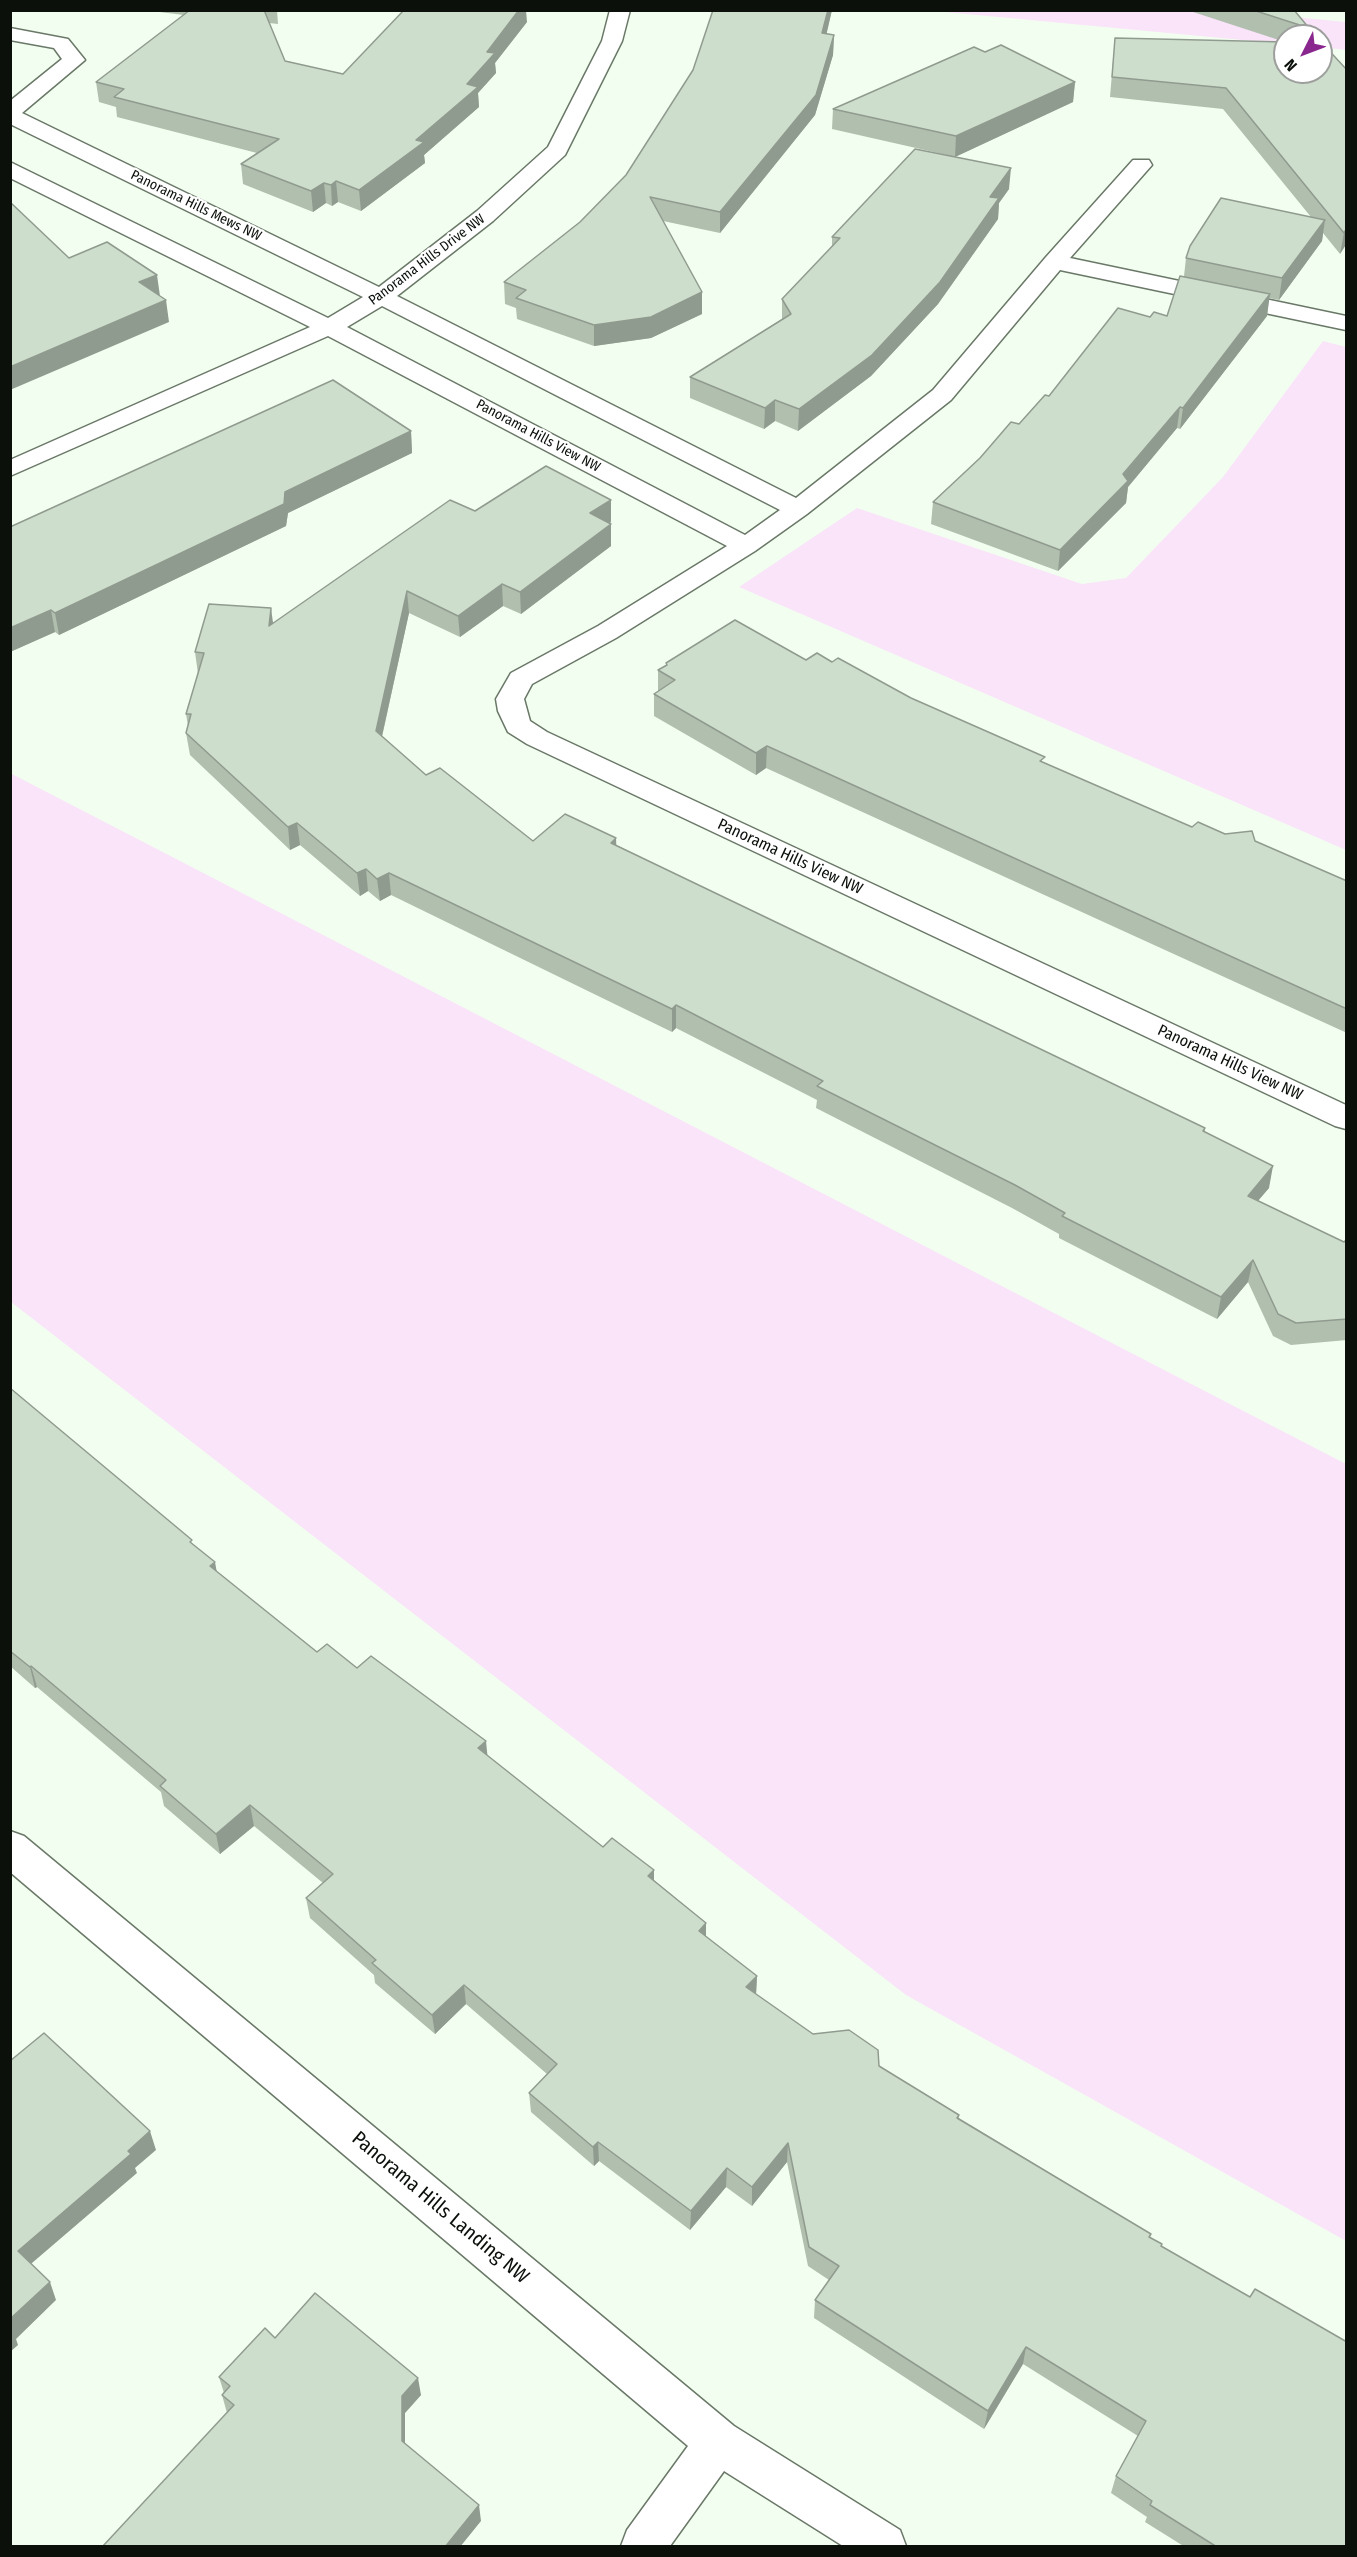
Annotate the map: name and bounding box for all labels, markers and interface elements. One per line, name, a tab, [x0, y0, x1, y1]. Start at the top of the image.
north arrow	[1273, 24, 1333, 84]
text: N	[1280, 55, 1301, 75]
street label: Panorama Hills Mews NW	[128, 167, 264, 245]
street label: Panorama Hills Drive NW	[366, 211, 488, 309]
street label: Panorama Hills View NW	[473, 396, 603, 476]
street label: Panorama Hills View NW	[714, 815, 866, 899]
street label: Panorama Hills View NW	[1154, 1021, 1306, 1105]
street label: Panorama Hills Landing NW	[347, 2127, 533, 2289]

